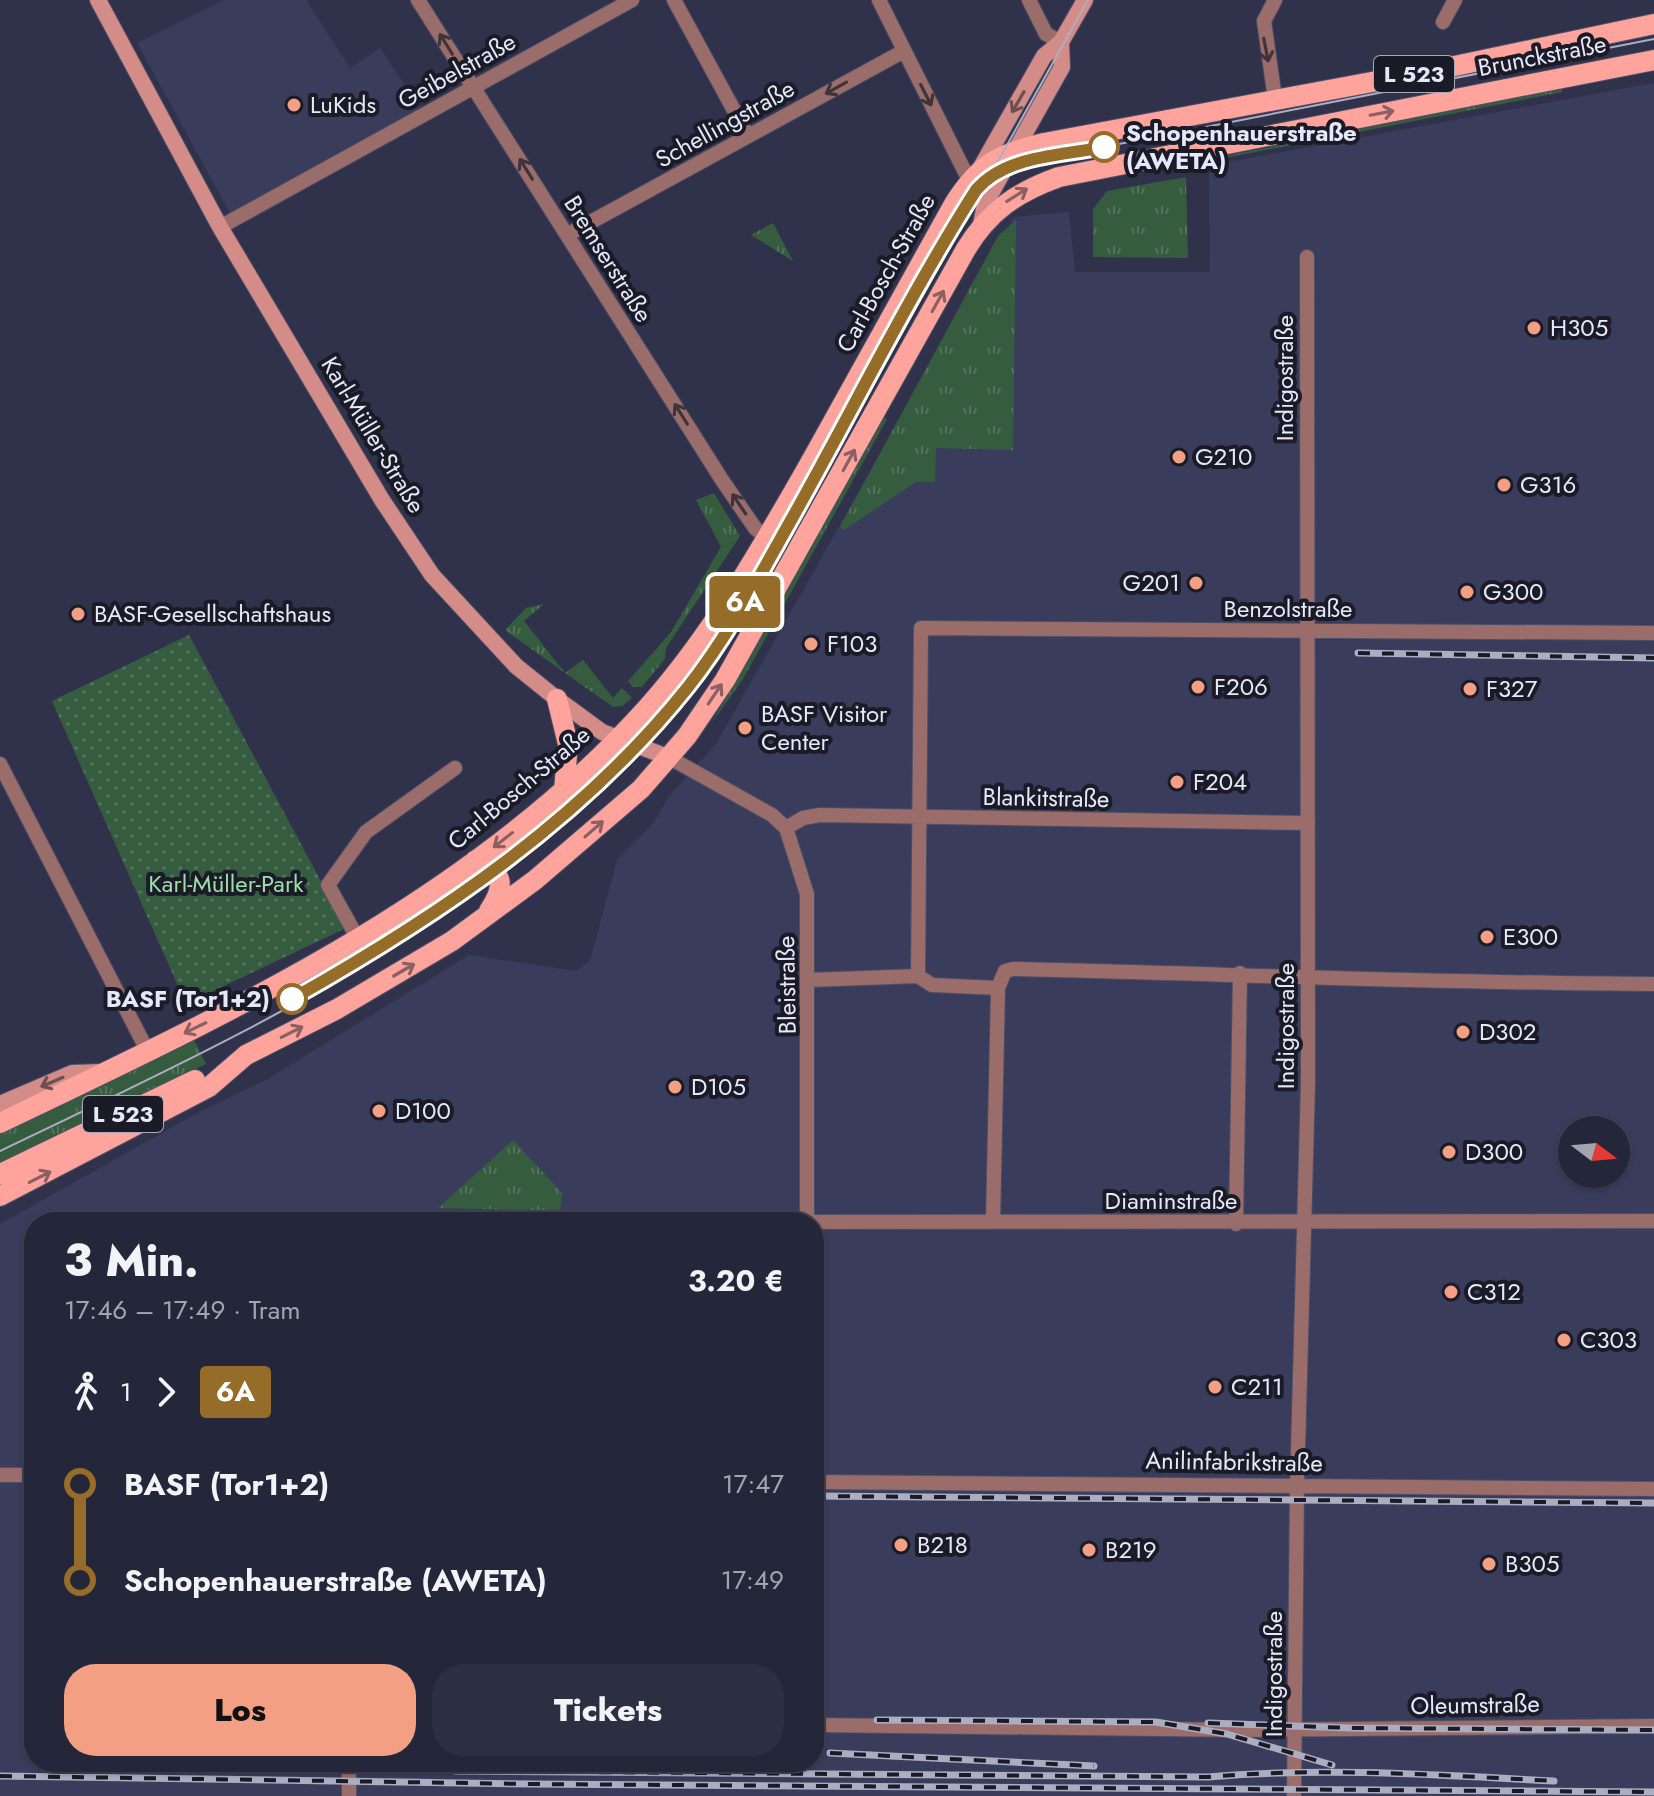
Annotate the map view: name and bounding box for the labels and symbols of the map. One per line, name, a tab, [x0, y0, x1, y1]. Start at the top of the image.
street label: Geibelstraße	[391, 24, 522, 117]
street label: Brunckstraße	[1475, 26, 1609, 85]
one-way arrow	[438, 33, 454, 55]
one-way arrow	[1260, 37, 1275, 63]
road number: L 523	[1374, 56, 1454, 92]
street label: Schellingstraße	[649, 71, 801, 176]
one-way arrow	[824, 81, 848, 97]
one-way arrow	[919, 82, 935, 106]
place label: LuKids	[310, 87, 376, 122]
one-way arrow	[1010, 90, 1026, 113]
marker: LuKids	[285, 96, 303, 114]
one-way arrow	[1369, 105, 1395, 120]
place label: Schopenhauerstraße (AWETA)	[1126, 115, 1357, 178]
marker: Schopenhauerstraße (AWETA)	[1089, 132, 1119, 162]
one-way arrow	[517, 159, 534, 181]
street label: Carl-Bosch-Straße	[827, 187, 944, 359]
one-way arrow	[1005, 187, 1028, 203]
street label: Bremserstraße	[555, 189, 661, 329]
one-way arrow	[930, 289, 946, 313]
place label: H305	[1550, 310, 1608, 345]
street label: Indigostraße	[1267, 315, 1302, 441]
marker: H305	[1525, 319, 1543, 337]
street label: Karl-Müller-Straße	[313, 350, 434, 520]
one-way arrow	[672, 404, 689, 426]
place label: G210	[1195, 439, 1252, 474]
one-way arrow	[842, 448, 858, 472]
marker: G210	[1170, 448, 1188, 466]
place label: G316	[1520, 467, 1576, 502]
marker: G316	[1495, 476, 1513, 494]
one-way arrow	[731, 494, 747, 516]
place label: G201	[1123, 565, 1180, 600]
marker: G201	[1187, 574, 1205, 592]
place label: G300	[1483, 574, 1544, 609]
line badge: 6A	[709, 576, 781, 628]
marker: G300	[1458, 583, 1476, 601]
street label: Benzolstraße	[1224, 591, 1352, 626]
place label: BASF-Gesellschaftshaus	[94, 596, 331, 631]
marker: BASF-Gesellschaftshaus	[69, 605, 87, 623]
place label: F103	[827, 626, 877, 661]
marker: F103	[802, 635, 820, 653]
place label: F206	[1214, 669, 1268, 704]
place label: F327	[1486, 671, 1538, 706]
marker: F206	[1189, 678, 1207, 696]
marker: F327	[1461, 680, 1479, 698]
one-way arrow	[707, 684, 723, 706]
place label: BASF Visitor Center	[761, 696, 888, 759]
street label: Carl-Bosch-Straße	[440, 717, 598, 858]
marker: BASF Visitor Center	[736, 719, 754, 737]
place label: F204	[1193, 764, 1247, 799]
marker: F204	[1168, 773, 1186, 791]
street label: Blankitstraße	[982, 779, 1110, 816]
one-way arrow	[583, 820, 603, 838]
one-way arrow	[493, 831, 514, 848]
park label: Karl-Müller-Park	[148, 866, 304, 901]
place label: E300	[1503, 919, 1558, 954]
marker: E300	[1478, 928, 1496, 946]
street label: Bleistraße	[768, 935, 805, 1035]
one-way arrow	[392, 962, 415, 978]
street label: Indigostraße	[1268, 963, 1303, 1089]
place label: BASF (Tor1+2)	[106, 981, 270, 1016]
marker: BASF (Tor1+2)	[277, 984, 307, 1014]
place label: D302	[1479, 1014, 1536, 1049]
one-way arrow	[184, 1021, 208, 1036]
marker: D302	[1454, 1023, 1472, 1041]
one-way arrow	[279, 1024, 303, 1039]
place label: D105	[691, 1069, 746, 1104]
one-way arrow	[40, 1075, 65, 1090]
marker: D105	[666, 1078, 684, 1096]
place label: D100	[395, 1093, 451, 1128]
road number: L 523	[83, 1096, 163, 1132]
marker: D100	[370, 1102, 388, 1120]
north arrow	[1558, 1116, 1630, 1188]
place label: D300	[1465, 1134, 1523, 1169]
marker: D300	[1440, 1143, 1458, 1161]
one-way arrow	[27, 1168, 51, 1184]
street label: Diaminstraße	[1105, 1183, 1237, 1218]
place label: C312	[1467, 1274, 1521, 1309]
marker: C312	[1442, 1283, 1460, 1301]
place label: C303	[1580, 1322, 1637, 1357]
marker: C303	[1555, 1331, 1573, 1349]
place label: C211	[1231, 1369, 1283, 1404]
marker: C211	[1206, 1378, 1224, 1396]
street label: Anilinfabrikstraße	[1145, 1442, 1323, 1481]
place label: B218	[917, 1527, 968, 1562]
place label: B219	[1105, 1532, 1157, 1567]
marker: B218	[892, 1536, 910, 1554]
marker: B219	[1080, 1541, 1098, 1559]
place label: B305	[1505, 1546, 1559, 1581]
marker: B305	[1480, 1555, 1498, 1573]
street label: Indigostraße	[1256, 1611, 1291, 1737]
street label: Oleumstraße	[1410, 1686, 1540, 1723]

